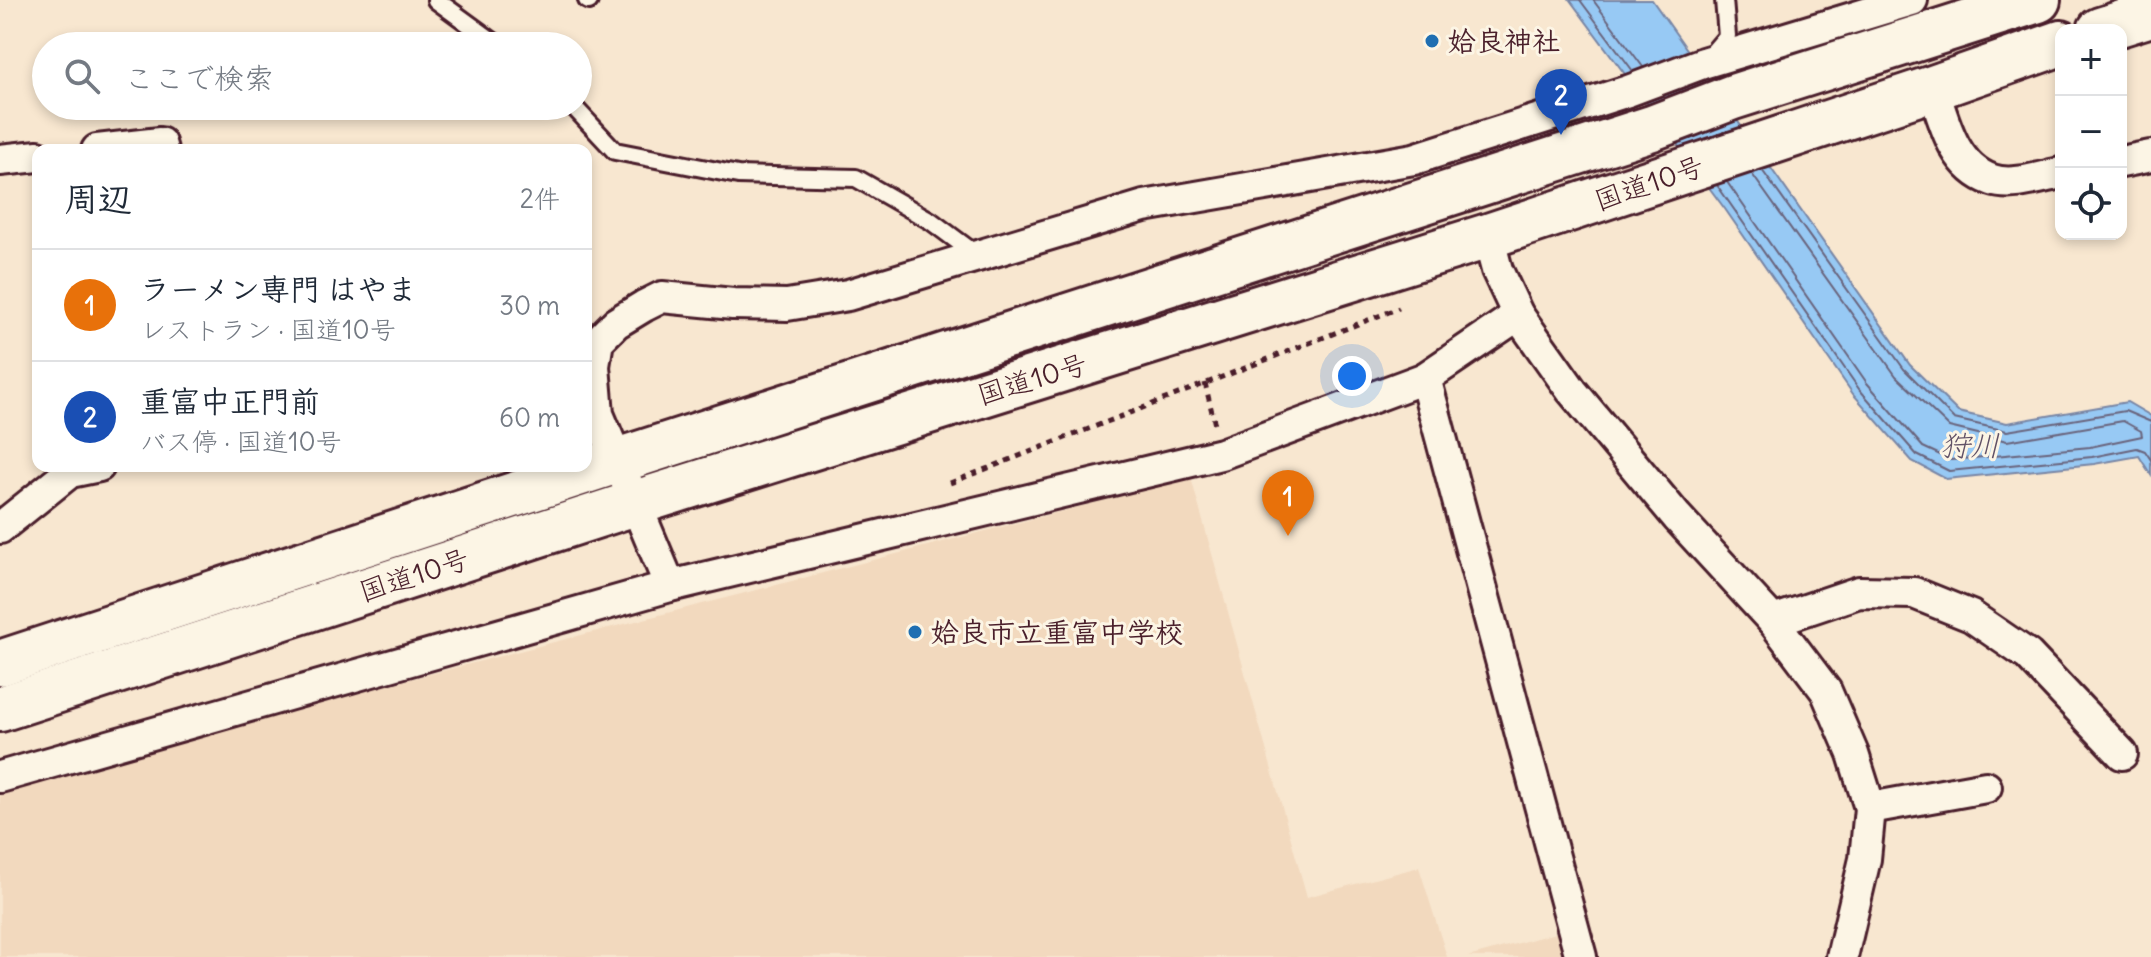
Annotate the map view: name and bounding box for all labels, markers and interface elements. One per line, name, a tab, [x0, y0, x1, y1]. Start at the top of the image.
place label: 姶良神社	[1448, 23, 1560, 59]
map controls	[2055, 24, 2127, 240]
button: +	[2055, 24, 2127, 96]
search box	[32, 32, 592, 120]
marker: 姶良神社	[1423, 32, 1441, 50]
icon: search	[60, 54, 104, 98]
text: ここで検索	[124, 59, 274, 97]
pin: 2	[1535, 69, 1587, 135]
button: −	[2055, 96, 2127, 168]
street label: 国道10号	[1589, 147, 1709, 219]
button: locate	[2055, 168, 2127, 240]
text: 周辺	[64, 177, 132, 220]
text: 2件	[520, 182, 560, 215]
text: ラーメン専門 はやま	[140, 270, 417, 308]
text: 1	[85, 289, 95, 322]
text: 30 m	[499, 289, 560, 322]
text: レストラン · 国道10号	[140, 313, 396, 346]
street label: 国道10号	[972, 345, 1092, 413]
your location	[1332, 356, 1372, 396]
text: 重富中正門前	[140, 382, 320, 420]
text: 2	[83, 401, 97, 434]
text: 60 m	[499, 401, 560, 434]
text: バス停 · 国道10号	[140, 425, 342, 458]
water label: 狩川	[1940, 426, 2000, 464]
pin: 1	[1262, 470, 1314, 536]
street label: 国道10号	[354, 540, 474, 610]
place label: 姶良市立重富中学校	[931, 614, 1183, 650]
marker: 姶良市立重富中学校	[906, 623, 924, 641]

